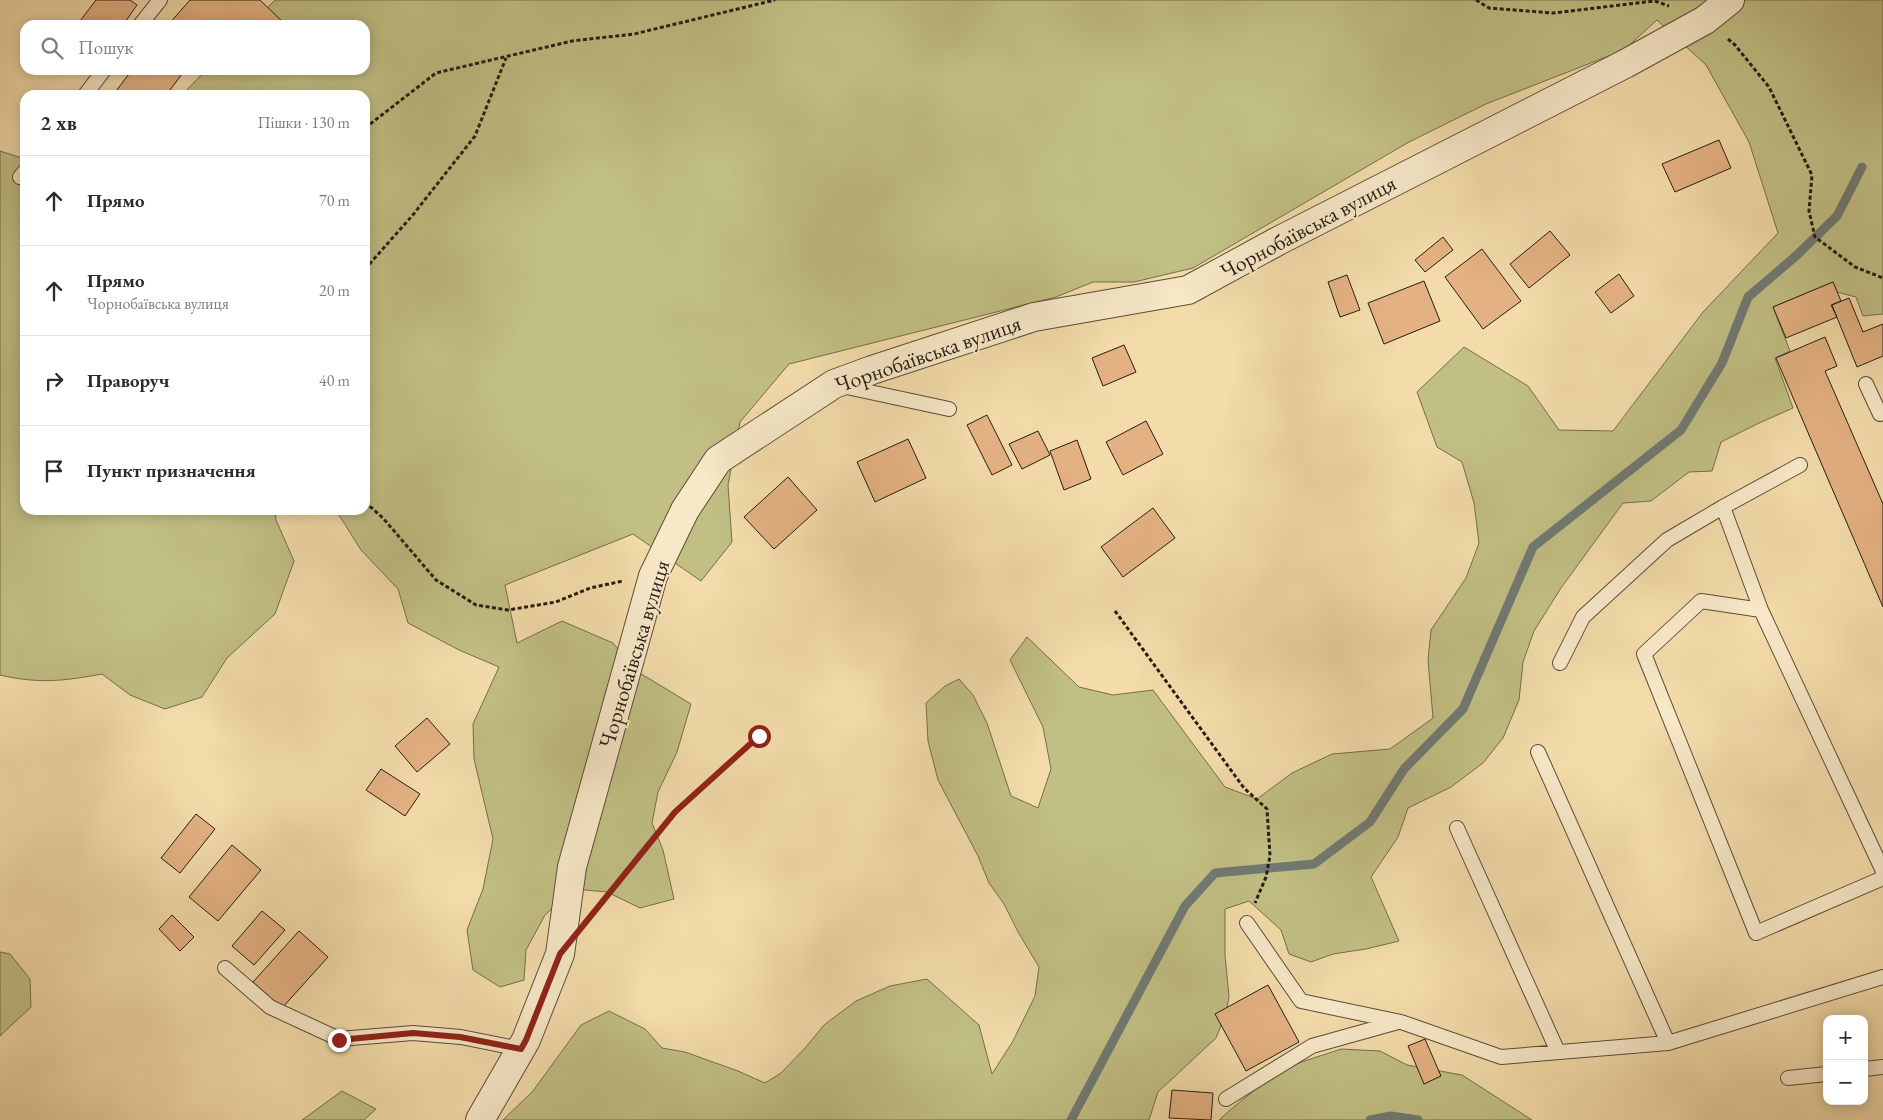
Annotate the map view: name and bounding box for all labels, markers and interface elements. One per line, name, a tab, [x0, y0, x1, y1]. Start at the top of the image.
search box	[20, 20, 370, 75]
icon: search	[38, 34, 66, 62]
text: Пошук	[78, 35, 134, 60]
text: 2 хв	[40, 109, 77, 136]
text: Пішки · 130 m	[257, 112, 350, 133]
street label: Чорнобаївська вулиця	[1215, 168, 1401, 286]
icon: ahead	[40, 187, 68, 215]
text: Прямо	[87, 188, 145, 213]
text: 70 m	[319, 190, 350, 211]
text: Прямо	[87, 268, 145, 293]
icon: ahead	[40, 277, 68, 305]
text: 20 m	[319, 280, 350, 301]
text: Чорнобаївська вулиця	[87, 293, 229, 314]
street label: Чорнобаївська вулиця	[831, 308, 1025, 399]
icon: right	[40, 367, 68, 395]
text: Праворуч	[87, 368, 169, 393]
text: 40 m	[319, 370, 350, 391]
icon: arrive	[40, 457, 68, 485]
text: Пункт призначення	[87, 458, 256, 483]
street label: Чорнобаївська вулиця	[592, 556, 676, 751]
route start	[748, 725, 771, 748]
map controls	[1823, 1015, 1868, 1105]
button: +	[1823, 1015, 1868, 1060]
route end	[328, 1029, 351, 1052]
button: −	[1823, 1060, 1868, 1105]

